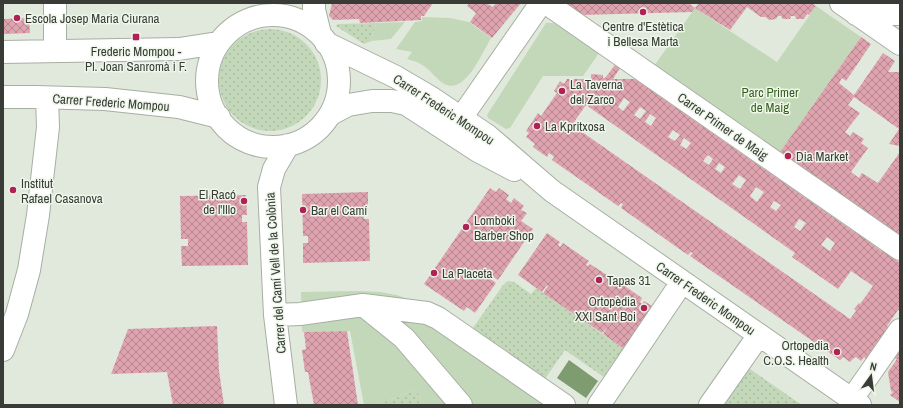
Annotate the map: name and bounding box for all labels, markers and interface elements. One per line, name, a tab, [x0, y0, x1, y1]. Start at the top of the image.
marker: Centre d'Estètica i Bellesa Marta	[638, 7, 648, 17]
place label: Escola Josep Maria Ciurana	[25, 10, 160, 27]
marker: Escola Josep Maria Ciurana	[12, 13, 22, 23]
place label: Centre d'Estètica i Bellesa Marta	[602, 18, 684, 50]
marker: Frederic Mompou - Pl. Joan Sanromà i F.	[131, 32, 141, 42]
place label: Frederic Mompou - Pl. Joan Sanromà i F.	[85, 43, 187, 75]
street label: Carrer Frederic Mompou	[390, 70, 498, 149]
place label: La Taverna del Zarco	[570, 76, 623, 108]
park label: Parc Primer de Maig	[742, 84, 799, 116]
marker: La Taverna del Zarco	[557, 86, 567, 96]
street label: Carrer Primer de Maig	[674, 89, 771, 164]
street label: Carrer Frederic Mompou	[52, 90, 170, 115]
place label: La Kpritxosa	[545, 118, 605, 135]
marker: La Kpritxosa	[532, 121, 542, 131]
place label: Dia Market	[796, 148, 848, 165]
marker: Dia Market	[783, 151, 793, 161]
place label: Institut Rafael Casanova	[21, 175, 103, 207]
marker: Institut Rafael Casanova	[8, 185, 18, 195]
place label: El Racó de l'Illo	[199, 186, 236, 218]
street label: Carrer del Camí Vell de la Colònia	[261, 192, 290, 354]
marker: El Racó de l'Illo	[239, 196, 249, 206]
place label: Bar el Camí	[311, 202, 368, 219]
marker: Bar el Camí	[298, 205, 308, 215]
place label: Lomboki Barber Shop	[474, 212, 534, 244]
marker: Lomboki Barber Shop	[461, 222, 471, 232]
street label: Carrer Frederic Mompou	[653, 258, 759, 339]
place label: La Placeta	[442, 265, 492, 282]
marker: La Placeta	[429, 268, 439, 278]
place label: Tapas 31	[607, 272, 651, 289]
marker: Tapas 31	[594, 275, 604, 285]
place label: Ortopèdia XXI Sant Boi	[575, 293, 636, 325]
marker: Ortopèdia XXI Sant Boi	[639, 303, 649, 313]
place label: Ortopedia C.O.S. Health	[763, 337, 829, 369]
marker: Ortopedia C.O.S. Health	[832, 347, 842, 357]
north arrow	[851, 356, 891, 396]
text: N	[869, 359, 878, 374]

